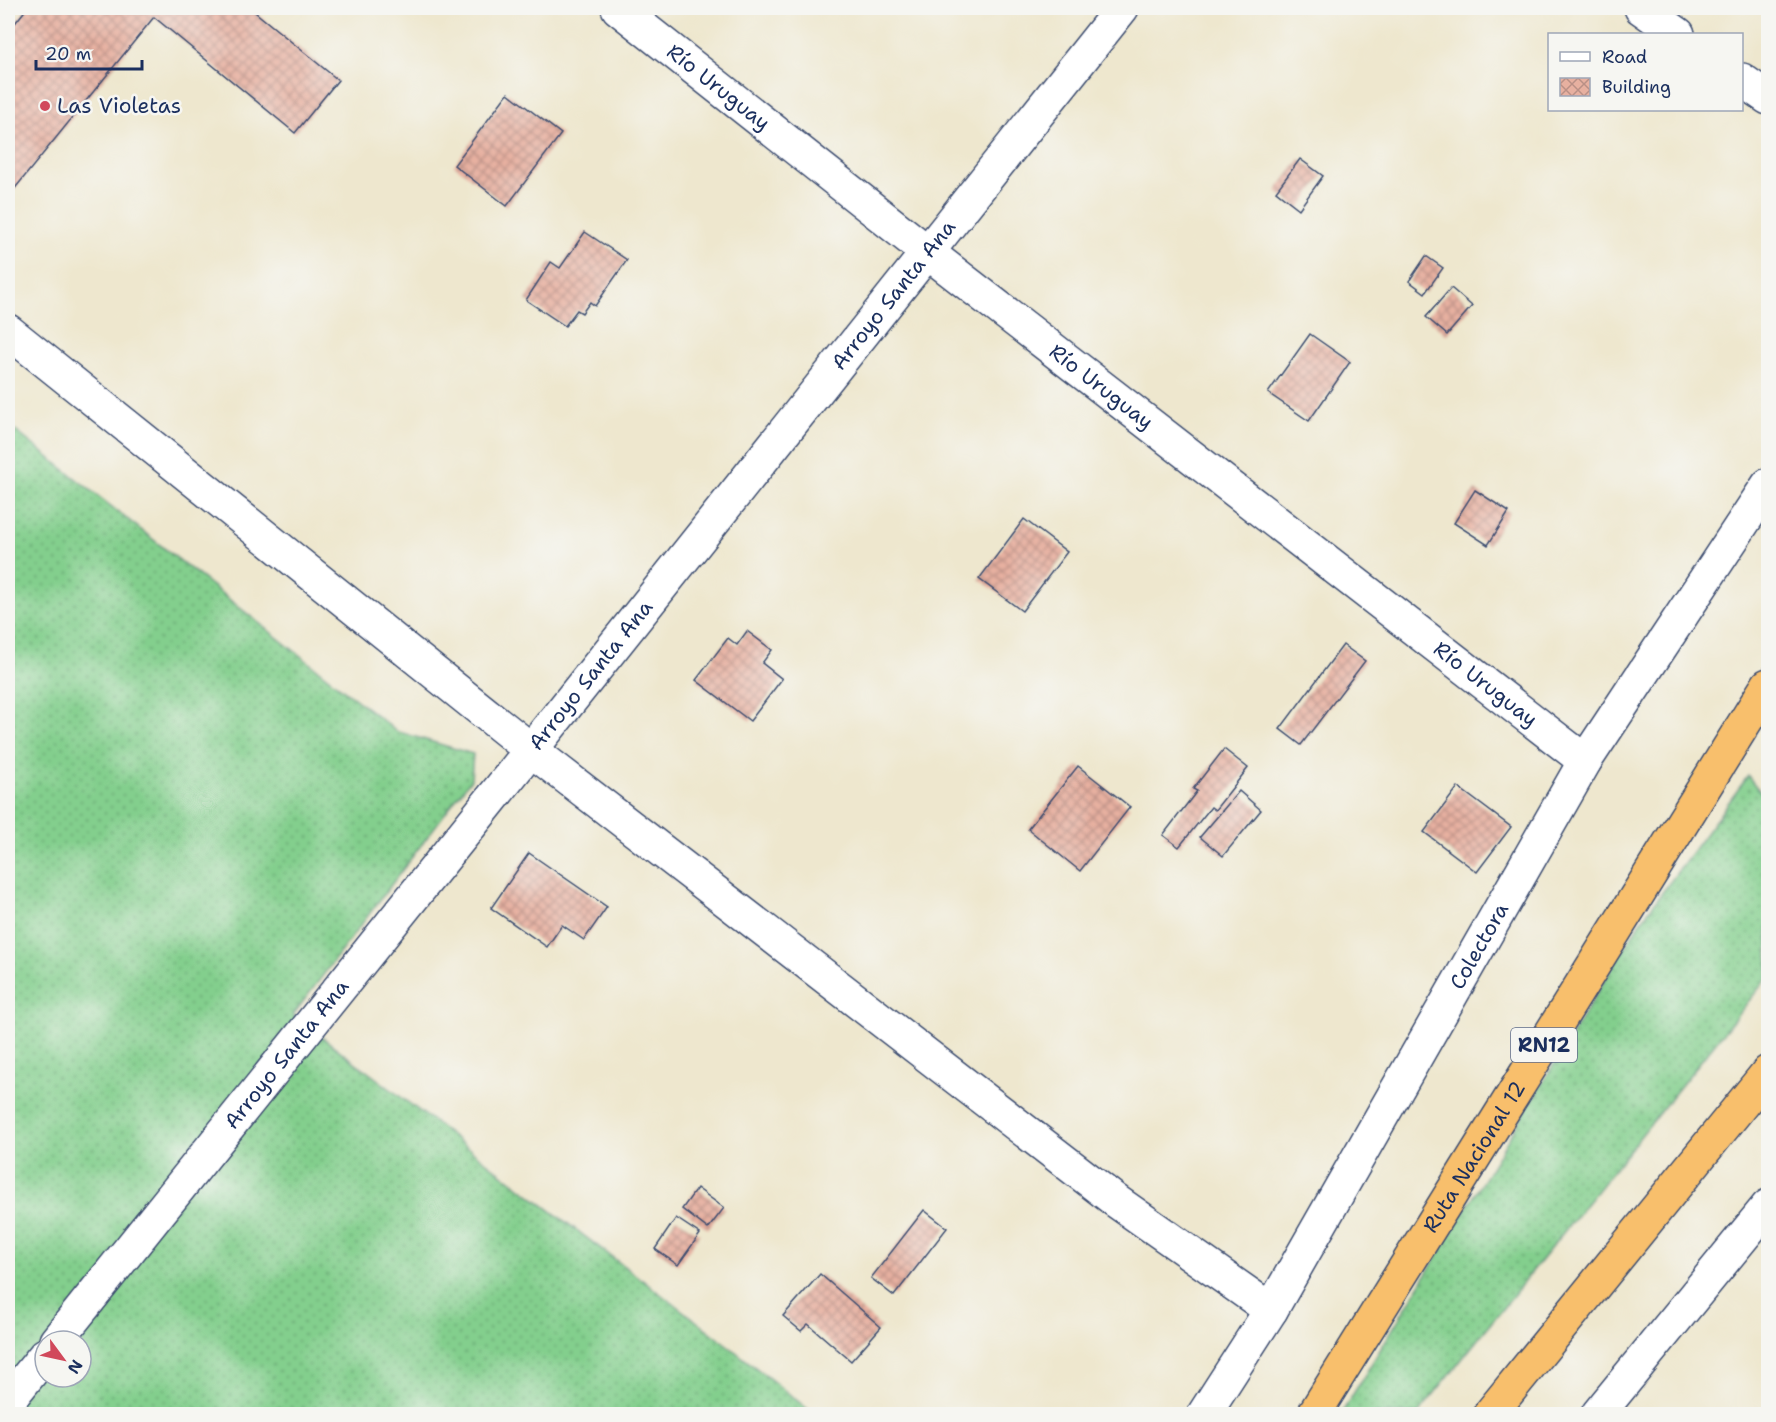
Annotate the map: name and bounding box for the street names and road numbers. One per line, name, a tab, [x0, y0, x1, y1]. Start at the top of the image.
street label: Río Uruguay	[661, 38, 776, 137]
street label: Arroyo Santa Ana	[825, 214, 962, 376]
street label: Río Uruguay	[1043, 338, 1159, 436]
street label: Arroyo Santa Ana	[522, 594, 659, 756]
street label: Río Uruguay	[1428, 635, 1544, 733]
street label: Colectora	[1443, 898, 1515, 994]
street label: Arroyo Santa Ana	[218, 973, 355, 1135]
road number: RN12	[1511, 1028, 1577, 1062]
street label: Ruta Nacional 12	[1416, 1076, 1532, 1238]

